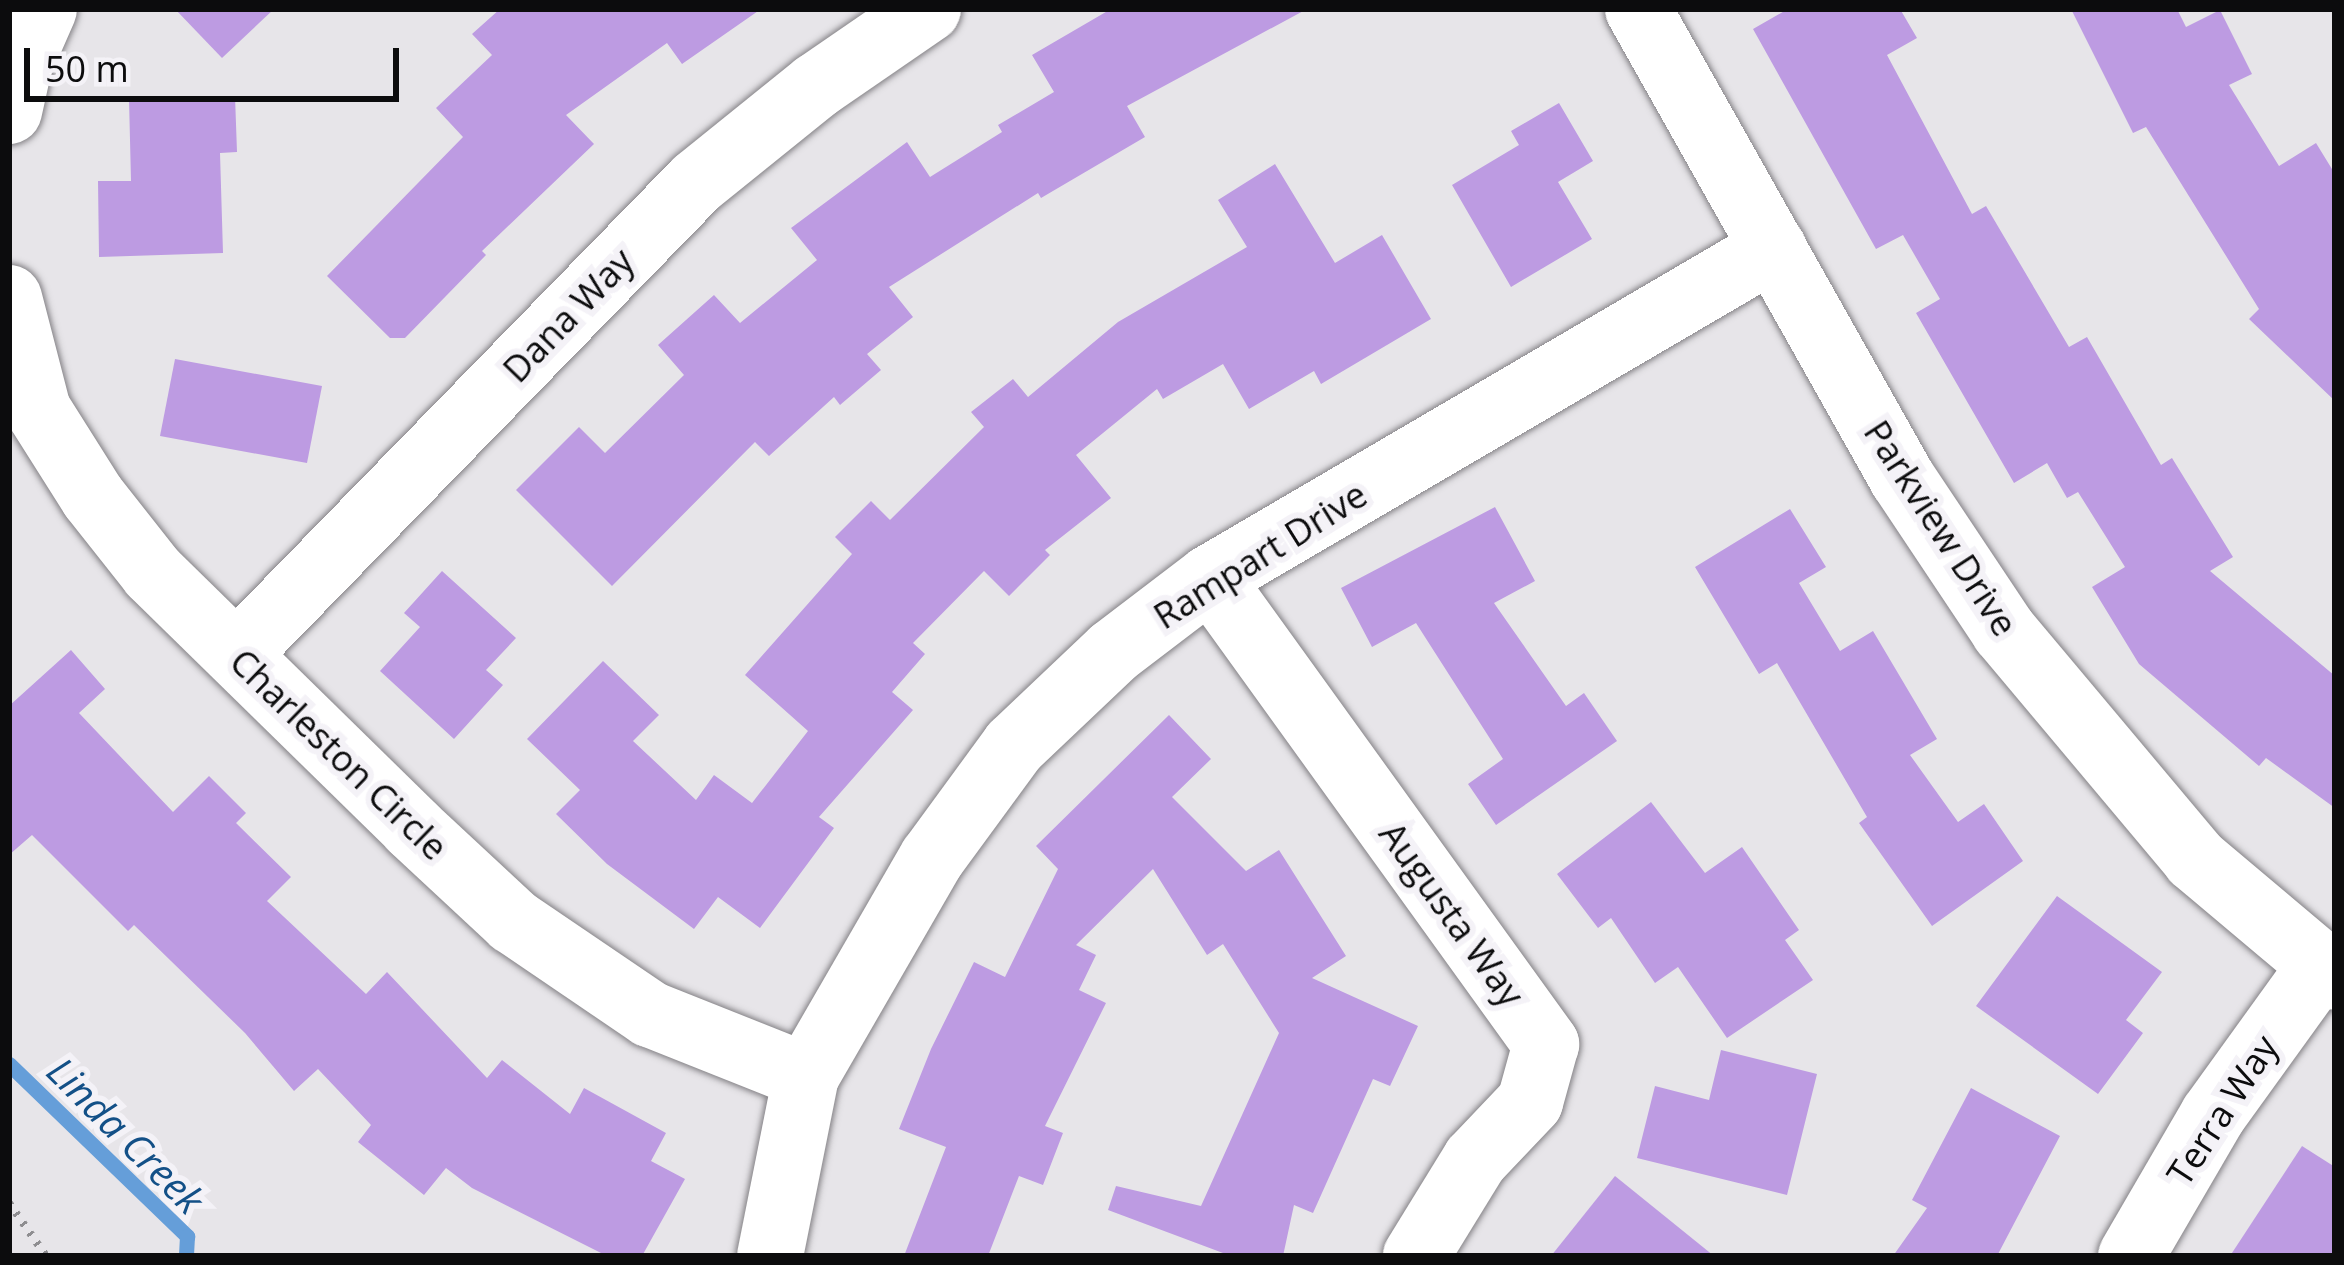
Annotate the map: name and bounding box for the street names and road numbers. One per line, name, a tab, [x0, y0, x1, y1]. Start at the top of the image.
street label: Dana Way	[494, 239, 642, 391]
street label: Parkview Drive	[1855, 412, 2027, 644]
street label: Rampart Drive	[1146, 472, 1374, 638]
street label: Charleston Circle	[222, 640, 456, 868]
street label: Augusta Way	[1371, 813, 1533, 1015]
street label: Terra Way	[2158, 1027, 2286, 1193]

